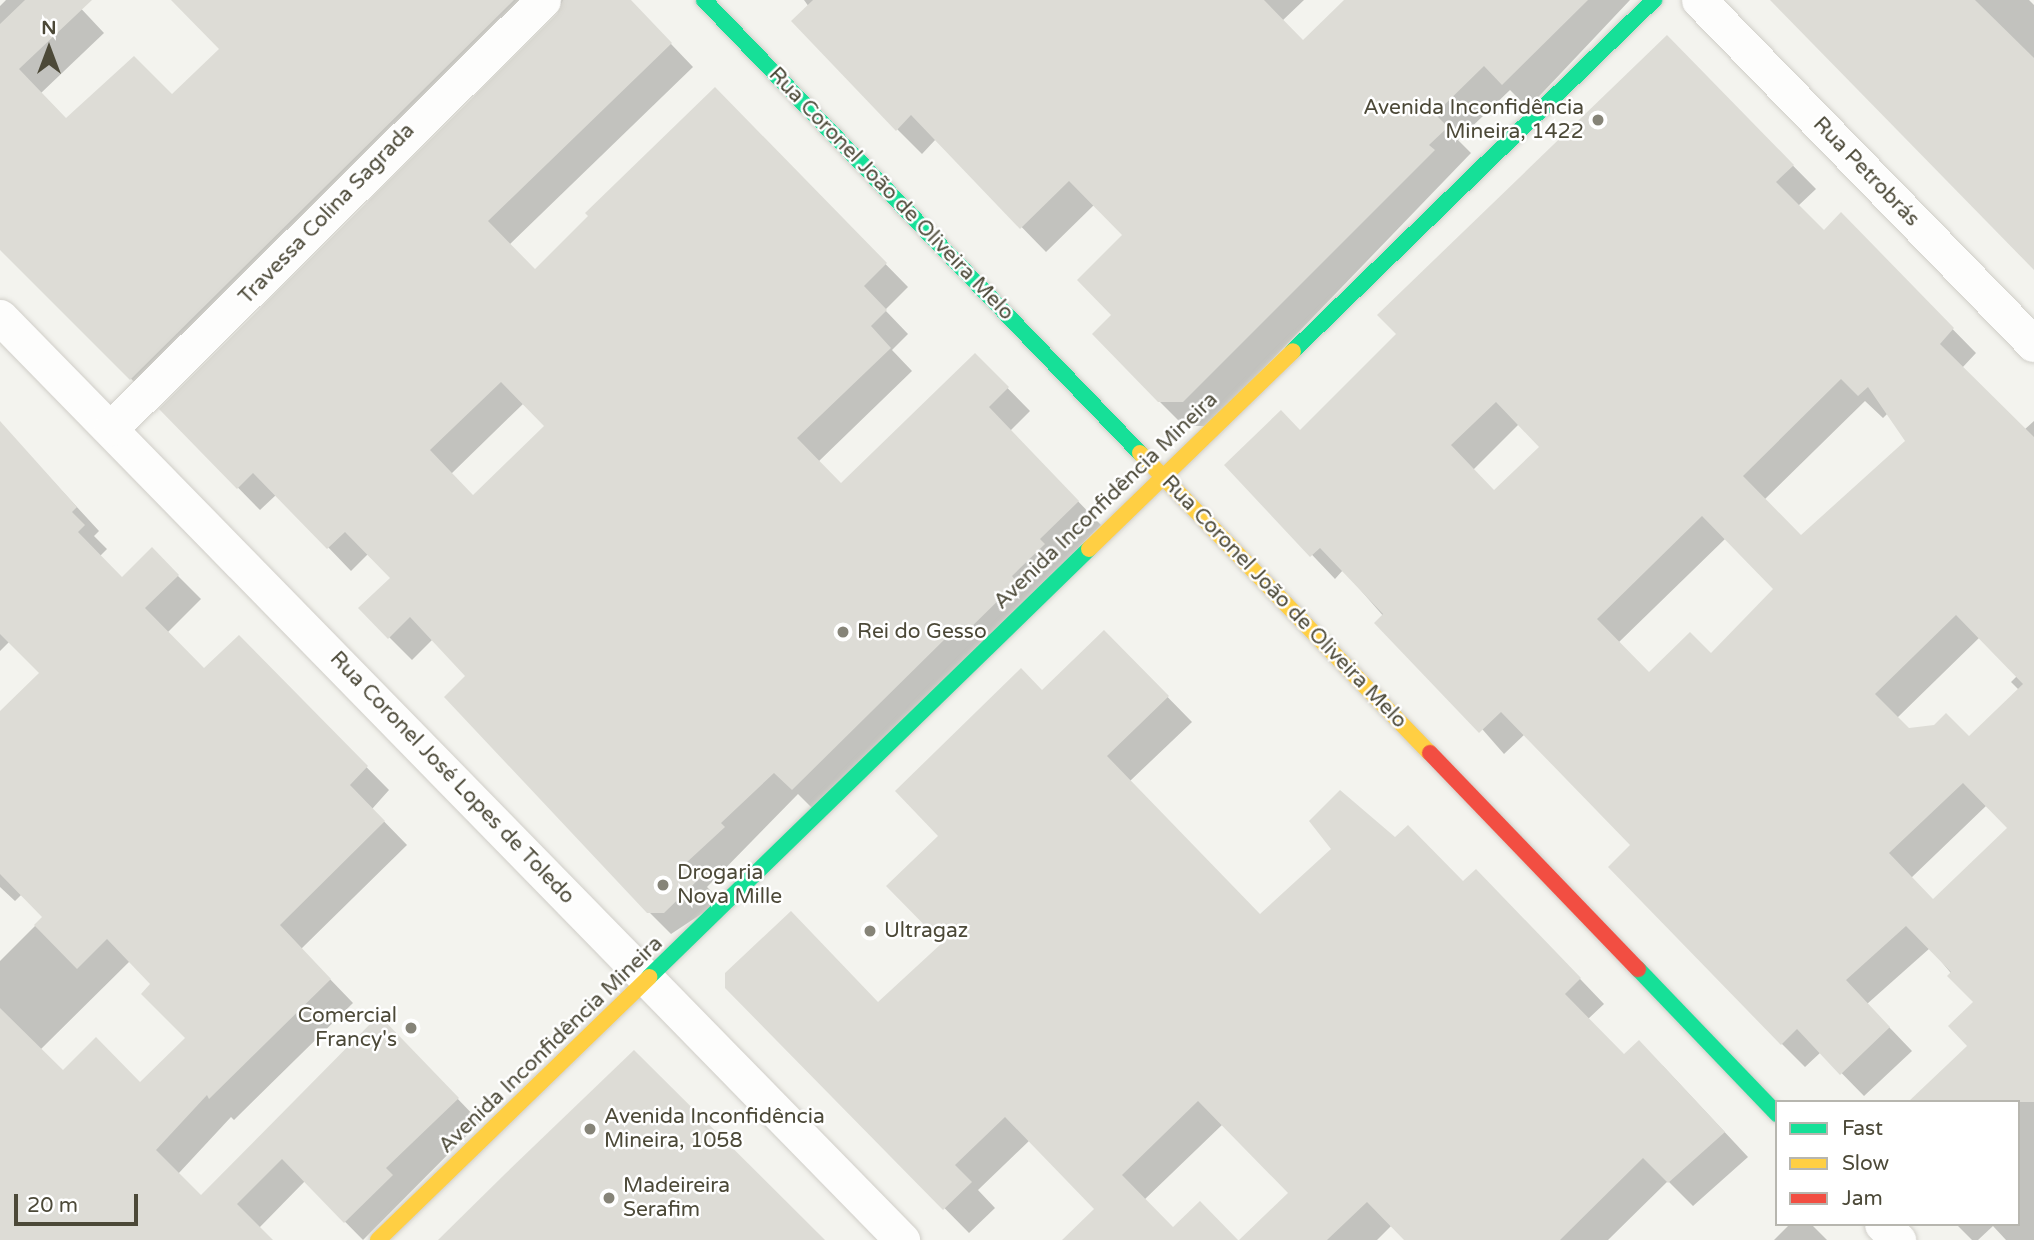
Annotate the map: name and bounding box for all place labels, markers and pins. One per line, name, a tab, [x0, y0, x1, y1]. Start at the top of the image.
place label: Avenida Inconfidência Mineira, 1422	[1363, 95, 1584, 145]
marker: Avenida Inconfidência Mineira, 1422	[1590, 112, 1606, 128]
place label: Rei do Gesso	[857, 619, 987, 645]
marker: Rei do Gesso	[835, 624, 851, 640]
place label: Drogaria Nova Mille	[677, 860, 782, 910]
marker: Drogaria Nova Mille	[655, 877, 671, 893]
place label: Ultragaz	[884, 918, 968, 944]
marker: Ultragaz	[862, 923, 878, 939]
place label: Comercial Francy's	[298, 1003, 397, 1053]
marker: Comercial Francy's	[403, 1020, 419, 1036]
place label: Avenida Inconfidência Mineira, 1058	[604, 1104, 825, 1154]
marker: Avenida Inconfidência Mineira, 1058	[582, 1121, 598, 1137]
place label: Madeireira Serafim	[623, 1173, 730, 1223]
marker: Madeireira Serafim	[601, 1190, 617, 1206]

